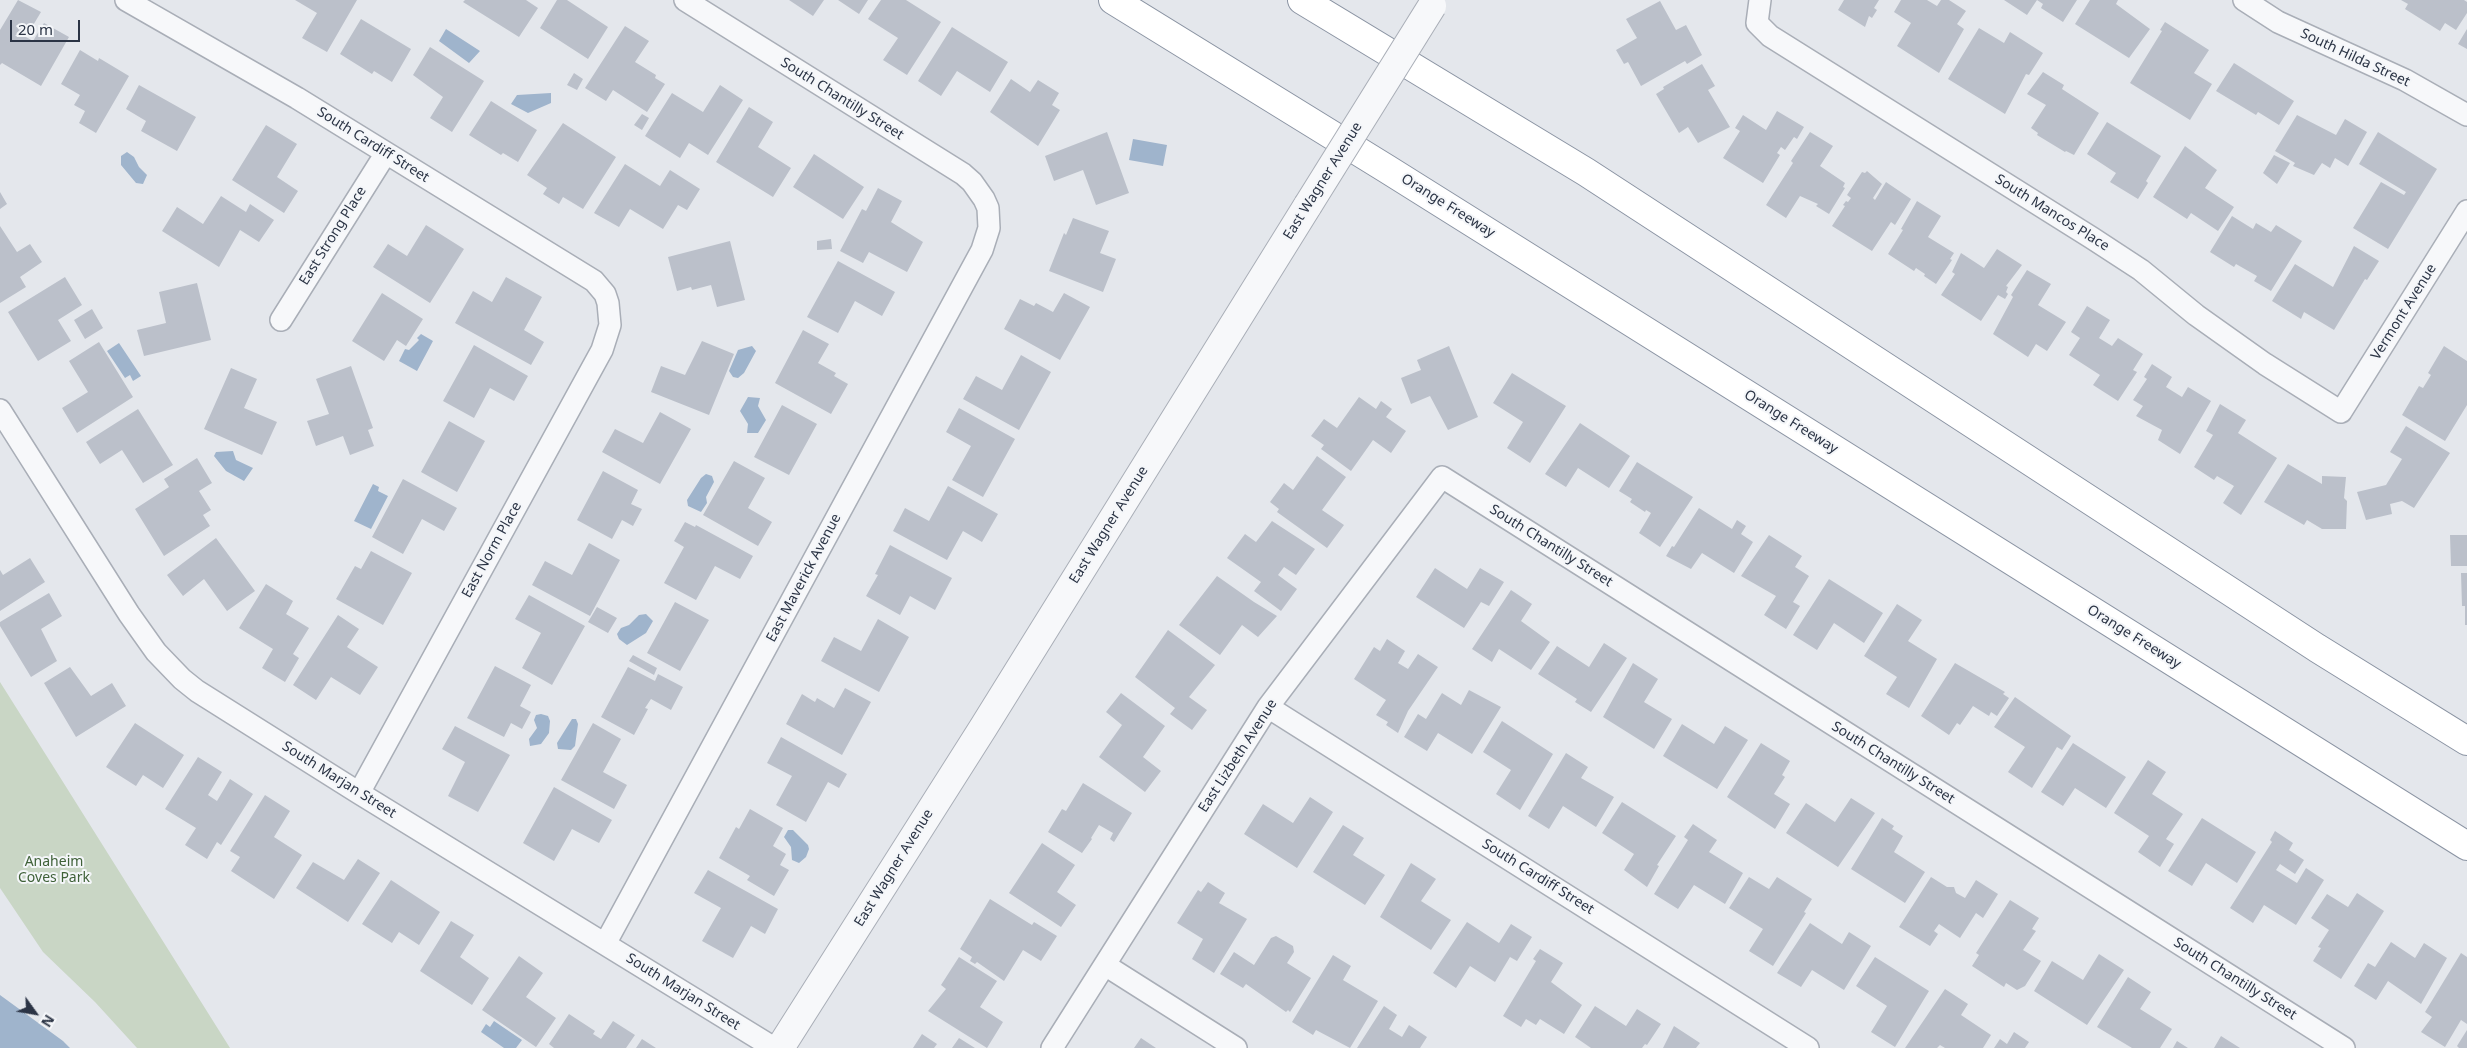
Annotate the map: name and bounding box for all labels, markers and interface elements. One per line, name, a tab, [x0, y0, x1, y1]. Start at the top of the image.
scale bar	[12, 10, 82, 42]
text: 20 m	[18, 19, 53, 39]
street label: South Hilda Street	[2298, 25, 2412, 91]
street label: South Chantilly Street	[777, 54, 907, 144]
street label: South Cardiff Street	[314, 104, 432, 186]
street label: East Wagner Avenue	[1280, 119, 1366, 243]
street label: Orange Freeway	[1398, 170, 1498, 242]
street label: South Mancos Place	[1992, 171, 2112, 255]
street label: East Strong Place	[296, 184, 370, 288]
street label: Vermont Avenue	[2368, 261, 2440, 363]
street label: Orange Freeway	[1741, 386, 1841, 458]
street label: East Wagner Avenue	[1066, 463, 1152, 587]
street label: East Norm Place	[459, 499, 525, 601]
street label: South Chantilly Street	[1486, 501, 1616, 591]
street label: East Maverick Avenue	[763, 511, 845, 645]
street label: Orange Freeway	[2084, 601, 2184, 673]
street label: East Lizbeth Avenue	[1195, 696, 1281, 816]
street label: South Chantilly Street	[1828, 718, 1958, 808]
street label: South Marjan Street	[279, 738, 399, 822]
street label: East Wagner Avenue	[851, 806, 937, 930]
street label: South Cardiff Street	[1479, 836, 1597, 918]
park label: Anaheim Coves Park	[18, 854, 90, 886]
street label: South Chantilly Street	[2170, 934, 2300, 1024]
street label: South Marjan Street	[623, 950, 743, 1034]
north arrow	[10, 988, 60, 1038]
text: N	[37, 1011, 59, 1031]

